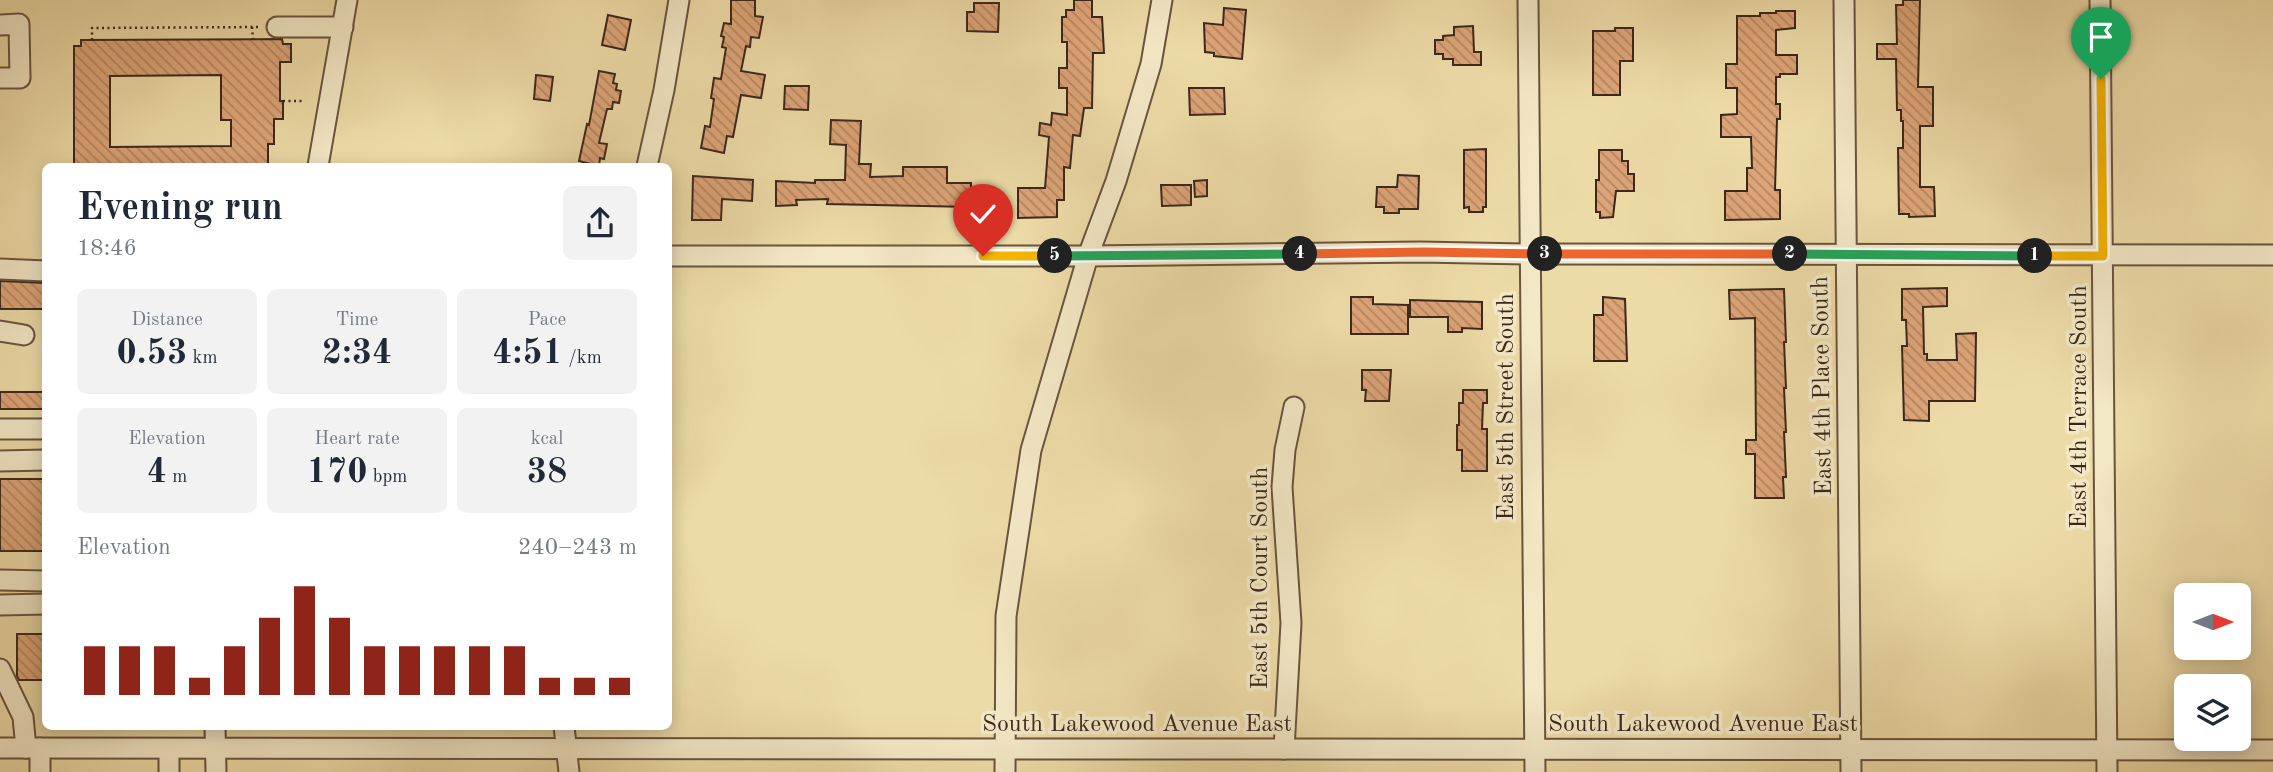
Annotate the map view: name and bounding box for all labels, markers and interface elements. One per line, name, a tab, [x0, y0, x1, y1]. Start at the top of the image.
pin	[2071, 7, 2131, 79]
icon: arrive	[2082, 18, 2120, 56]
pin	[953, 184, 1013, 256]
button: share	[563, 186, 637, 260]
text: Evening run	[77, 190, 283, 228]
icon: check	[964, 195, 1002, 233]
pin: 4	[1282, 236, 1318, 272]
pin: 3	[1528, 236, 1562, 272]
pin: 2	[1772, 236, 1808, 272]
text: 18:46	[77, 237, 137, 260]
pin: 5	[1038, 238, 1072, 274]
pin: 1	[2018, 238, 2052, 274]
text: 4	[1294, 244, 1305, 263]
text: 3	[1539, 244, 1550, 263]
text: 2	[1784, 244, 1795, 263]
text: 5	[1049, 246, 1060, 265]
text: 1	[2029, 246, 2040, 265]
street label: East 4th Place South	[1809, 276, 1837, 496]
street label: East 4th Terrace South	[2068, 285, 2092, 529]
street label: East 5th Street South	[1495, 293, 1519, 521]
text: Distance	[131, 311, 203, 330]
text: Time	[336, 311, 378, 330]
text: Pace	[528, 311, 566, 330]
text: 0.53	[117, 336, 187, 371]
text: 2:34	[322, 336, 392, 371]
text: 4:51	[492, 336, 563, 371]
text: km	[187, 349, 218, 368]
text: /km	[563, 349, 602, 368]
text: Elevation	[128, 430, 206, 449]
text: Heart rate	[314, 430, 400, 449]
text: kcal	[531, 430, 563, 449]
text: 4	[147, 455, 167, 490]
text: 170	[307, 455, 367, 490]
text: 38	[527, 455, 567, 490]
street label: East 5th Court South	[1249, 467, 1273, 689]
text: m	[167, 468, 187, 487]
text: bpm	[367, 468, 407, 487]
text: Elevation	[77, 536, 171, 559]
text: 240–243 m	[518, 536, 637, 559]
north arrow	[2174, 583, 2250, 660]
map controls	[2174, 583, 2251, 751]
button: layers	[2174, 674, 2251, 751]
street label: South Lakewood Avenue East	[982, 713, 1292, 737]
street label: South Lakewood Avenue East	[1548, 713, 1858, 737]

